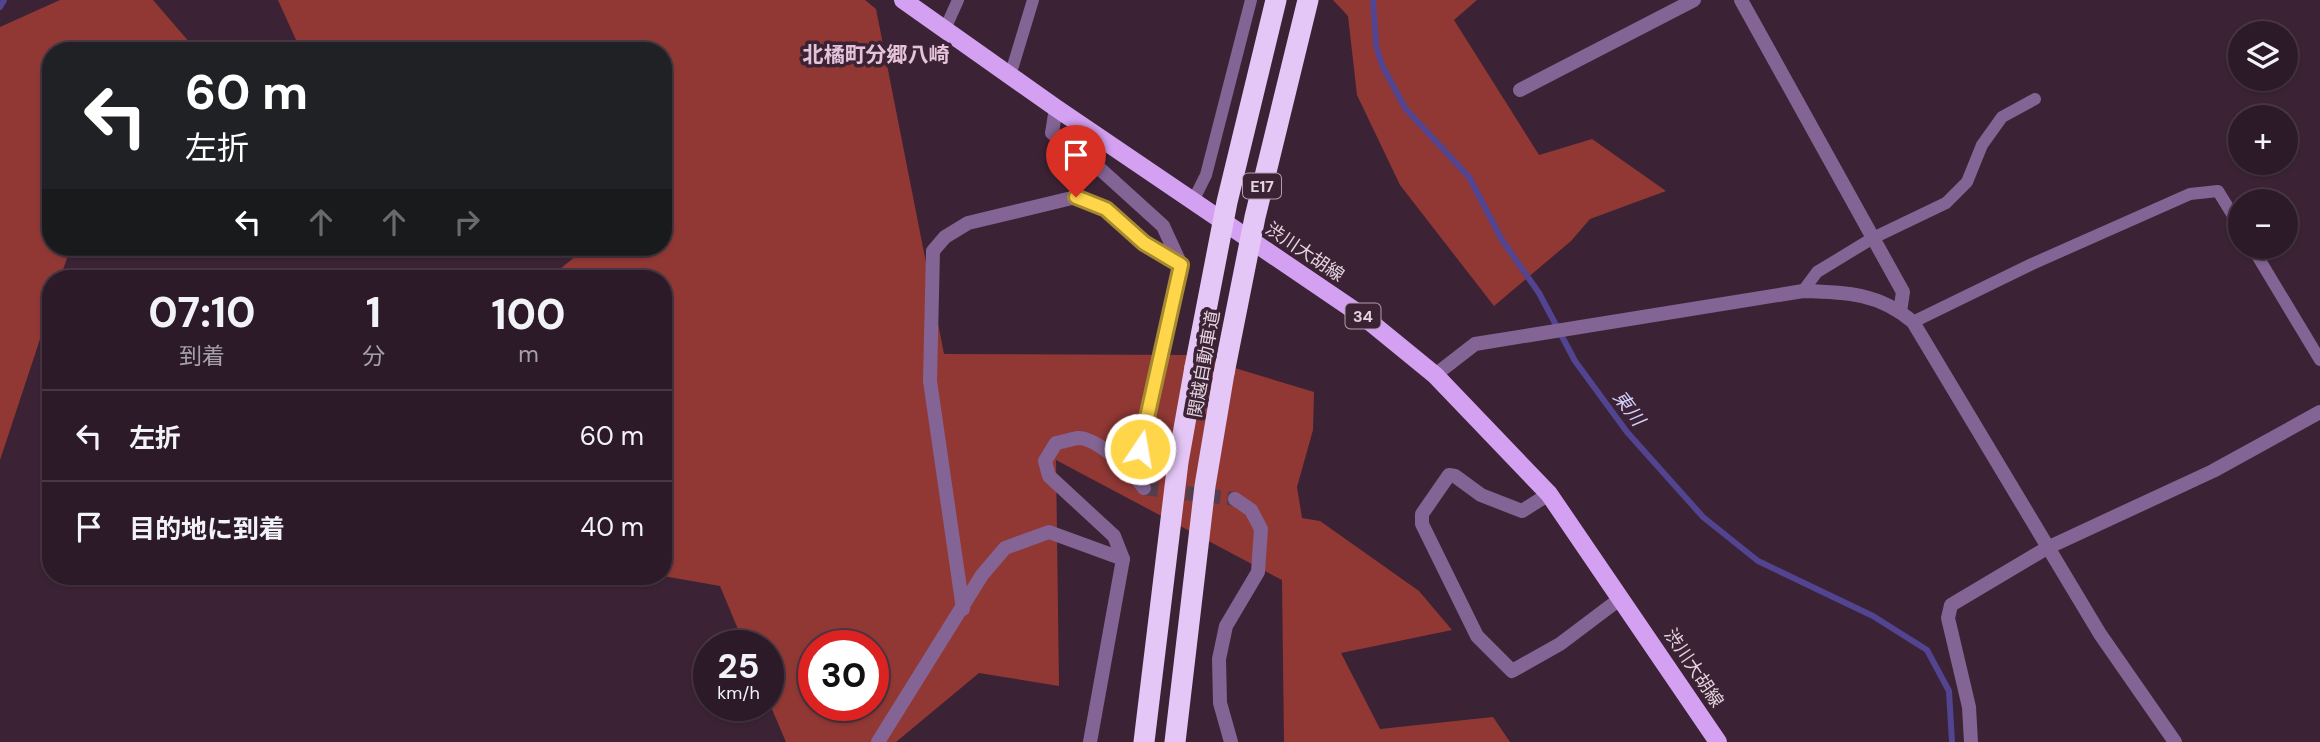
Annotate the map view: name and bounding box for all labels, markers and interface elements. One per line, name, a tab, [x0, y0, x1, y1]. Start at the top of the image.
map controls	[2228, 21, 2298, 259]
button: layers	[2228, 21, 2298, 91]
district label: 北橘町分郷八崎	[803, 41, 950, 69]
text: 60 m	[185, 60, 308, 124]
icon: left	[70, 70, 161, 161]
button: +	[2228, 105, 2298, 175]
pin	[1046, 125, 1106, 197]
text: 左折	[185, 127, 249, 169]
icon: arrive	[1057, 136, 1095, 174]
road number: E17	[1243, 174, 1281, 198]
button: −	[2228, 189, 2298, 259]
icon: left	[229, 203, 267, 241]
icon: ahead	[302, 203, 340, 241]
icon: ahead	[375, 203, 413, 241]
icon: right	[448, 203, 486, 241]
street label: 渋川大胡線	[1261, 217, 1349, 287]
text: 07:10	[148, 285, 256, 340]
text: 1	[366, 285, 381, 340]
text: 100	[491, 287, 566, 342]
road number: 34	[1346, 304, 1380, 328]
street label: 関越自動車道	[1183, 309, 1225, 419]
text: m	[518, 339, 539, 369]
text: 到着	[179, 341, 225, 371]
text: 分	[362, 341, 385, 371]
water label: 東川	[1608, 385, 1652, 432]
position arrow	[1103, 412, 1177, 486]
icon: left	[70, 417, 108, 455]
text: 60 m	[580, 419, 644, 453]
text: 左折	[129, 421, 181, 455]
icon: arrive	[70, 508, 108, 546]
text: 40 m	[580, 510, 644, 544]
text: 目的地に到着	[129, 512, 285, 546]
street label: 渋川大胡線	[1659, 624, 1729, 712]
speed limit sign: 30	[798, 630, 889, 721]
text: 25	[718, 643, 759, 689]
text: km/h	[717, 681, 760, 705]

